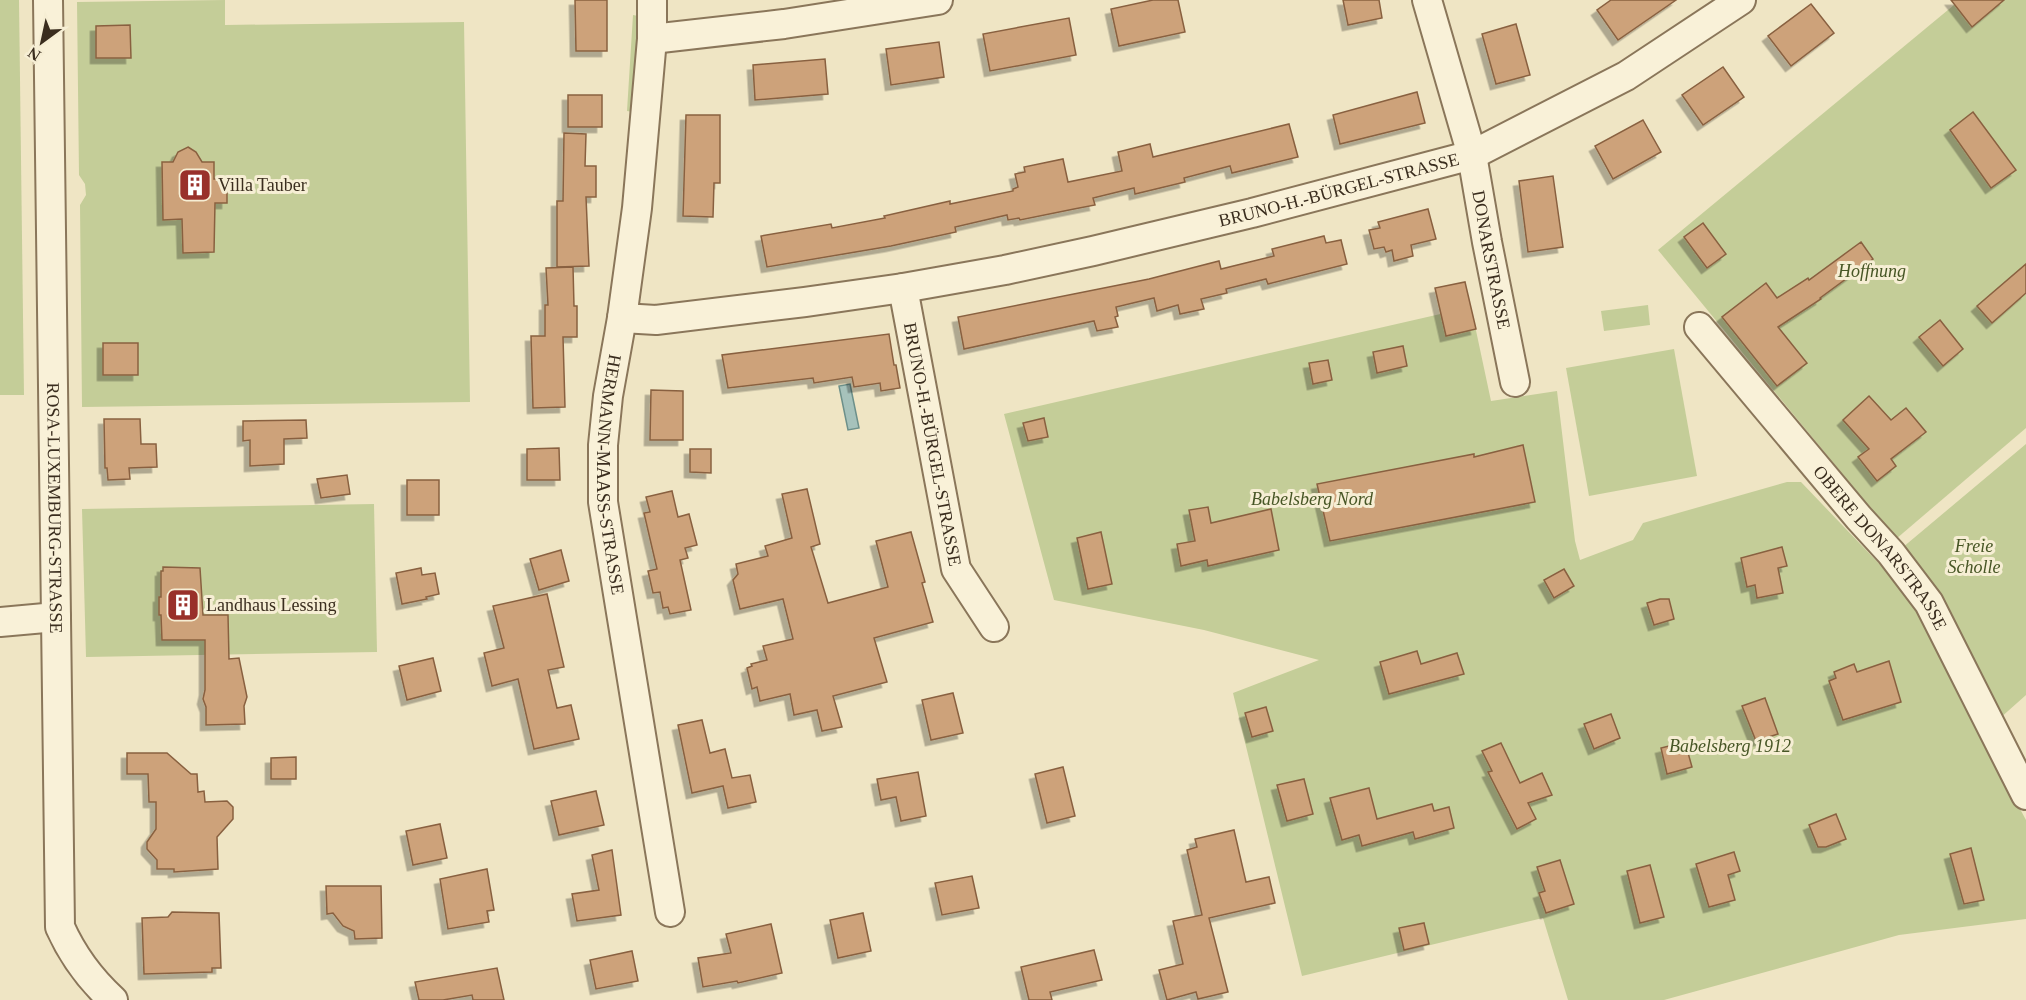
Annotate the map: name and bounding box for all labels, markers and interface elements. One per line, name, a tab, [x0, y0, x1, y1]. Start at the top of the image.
north arrow	[12, 12, 72, 72]
text: N	[24, 44, 44, 64]
street label: BRUNO-H.-BÜRGEL-STRASSE	[1217, 149, 1461, 231]
building icon: Villa Tauber	[177, 167, 213, 203]
place label: Villa Tauber	[218, 175, 307, 195]
street label: DONARSTRASSE	[1468, 189, 1514, 331]
park label: Hoffnung	[1837, 261, 1906, 281]
street label: BRUNO-H.-BÜRGEL-STRASSE	[900, 321, 965, 568]
street label: HERMANN-MAASS-STRASSE	[593, 353, 628, 596]
street label: ROSA-LUXEMBURG-STRASSE	[43, 382, 66, 634]
street label: OBERE DONARSTRASSE	[1809, 461, 1951, 633]
park label: Babelsberg Nord	[1251, 489, 1374, 509]
park label: Freie Scholle	[1948, 536, 2000, 577]
building icon: Landhaus Lessing	[165, 587, 201, 623]
place label: Landhaus Lessing	[206, 595, 336, 615]
park label: Babelsberg 1912	[1669, 736, 1791, 756]

